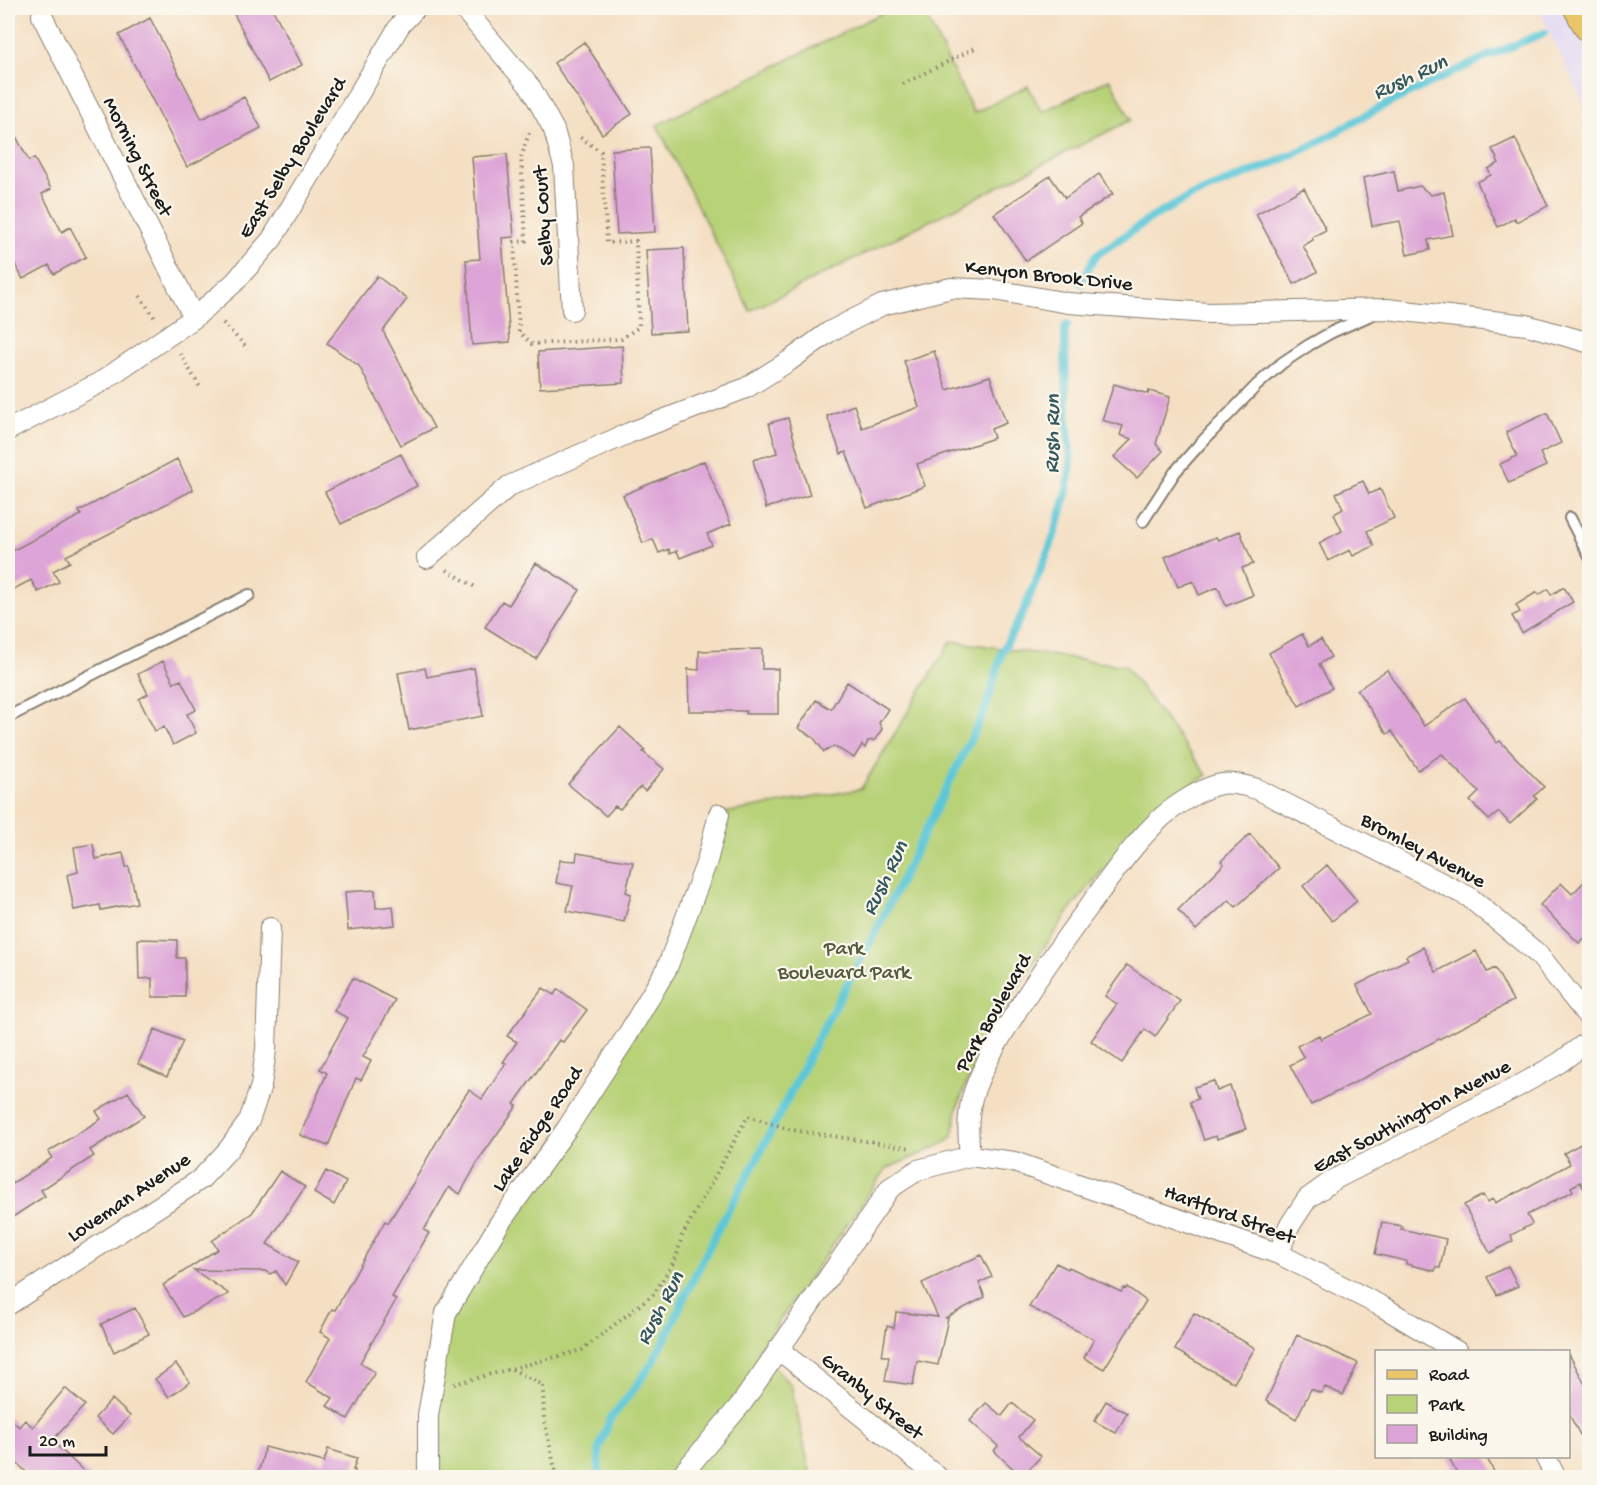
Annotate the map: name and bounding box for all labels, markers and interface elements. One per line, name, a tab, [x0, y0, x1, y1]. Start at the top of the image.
water label: Rush Run	[1369, 50, 1453, 107]
street label: East Selby Boulevard	[234, 72, 355, 244]
street label: Morning Street	[95, 94, 178, 223]
street label: Selby Court	[529, 163, 561, 266]
street label: Kenyon Brook Drive	[963, 256, 1135, 299]
water label: Rush Run	[1040, 394, 1068, 474]
street label: Bromley Avenue	[1355, 808, 1490, 896]
water label: Rush Run	[858, 837, 916, 920]
park label: Park Boulevard Park	[777, 938, 913, 987]
street label: Park Boulevard	[951, 949, 1040, 1078]
street label: East Southington Avenue	[1309, 1055, 1517, 1181]
street label: Lake Ridge Road	[488, 1061, 591, 1197]
street label: Loveman Avenue	[64, 1148, 197, 1249]
street label: Hartford Street	[1160, 1181, 1300, 1252]
water label: Rush Run	[631, 1267, 692, 1350]
street label: Granby Street	[814, 1349, 929, 1448]
legend	[1375, 1350, 1570, 1458]
text: Road	[1429, 1366, 1470, 1387]
text: Park	[1428, 1396, 1465, 1417]
scale bar	[30, 1419, 106, 1457]
text: Building	[1428, 1426, 1488, 1447]
text: 20 m	[39, 1432, 75, 1453]

